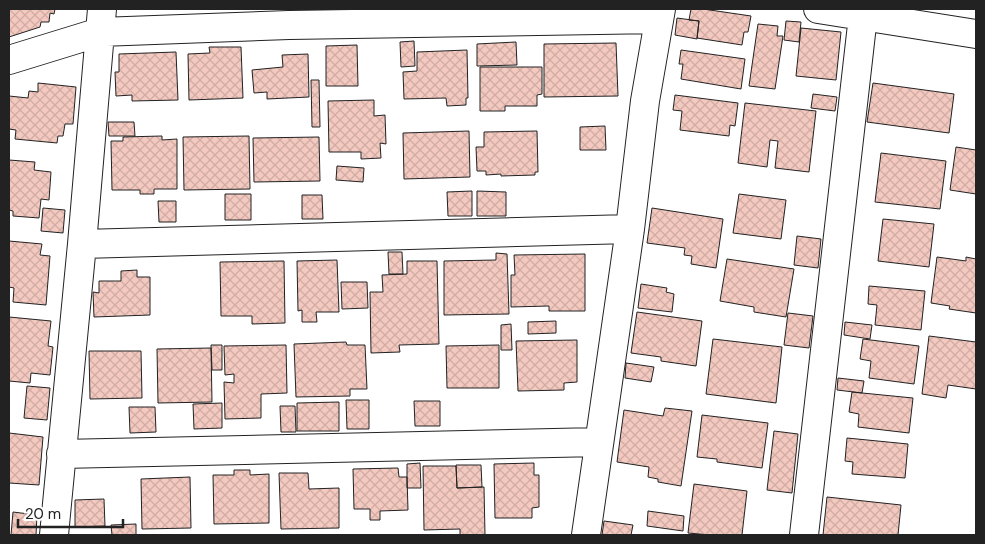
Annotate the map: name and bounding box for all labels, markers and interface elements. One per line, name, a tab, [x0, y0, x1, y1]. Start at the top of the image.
scale bar	[18, 496, 122, 528]
text: 20 m	[25, 504, 61, 524]

